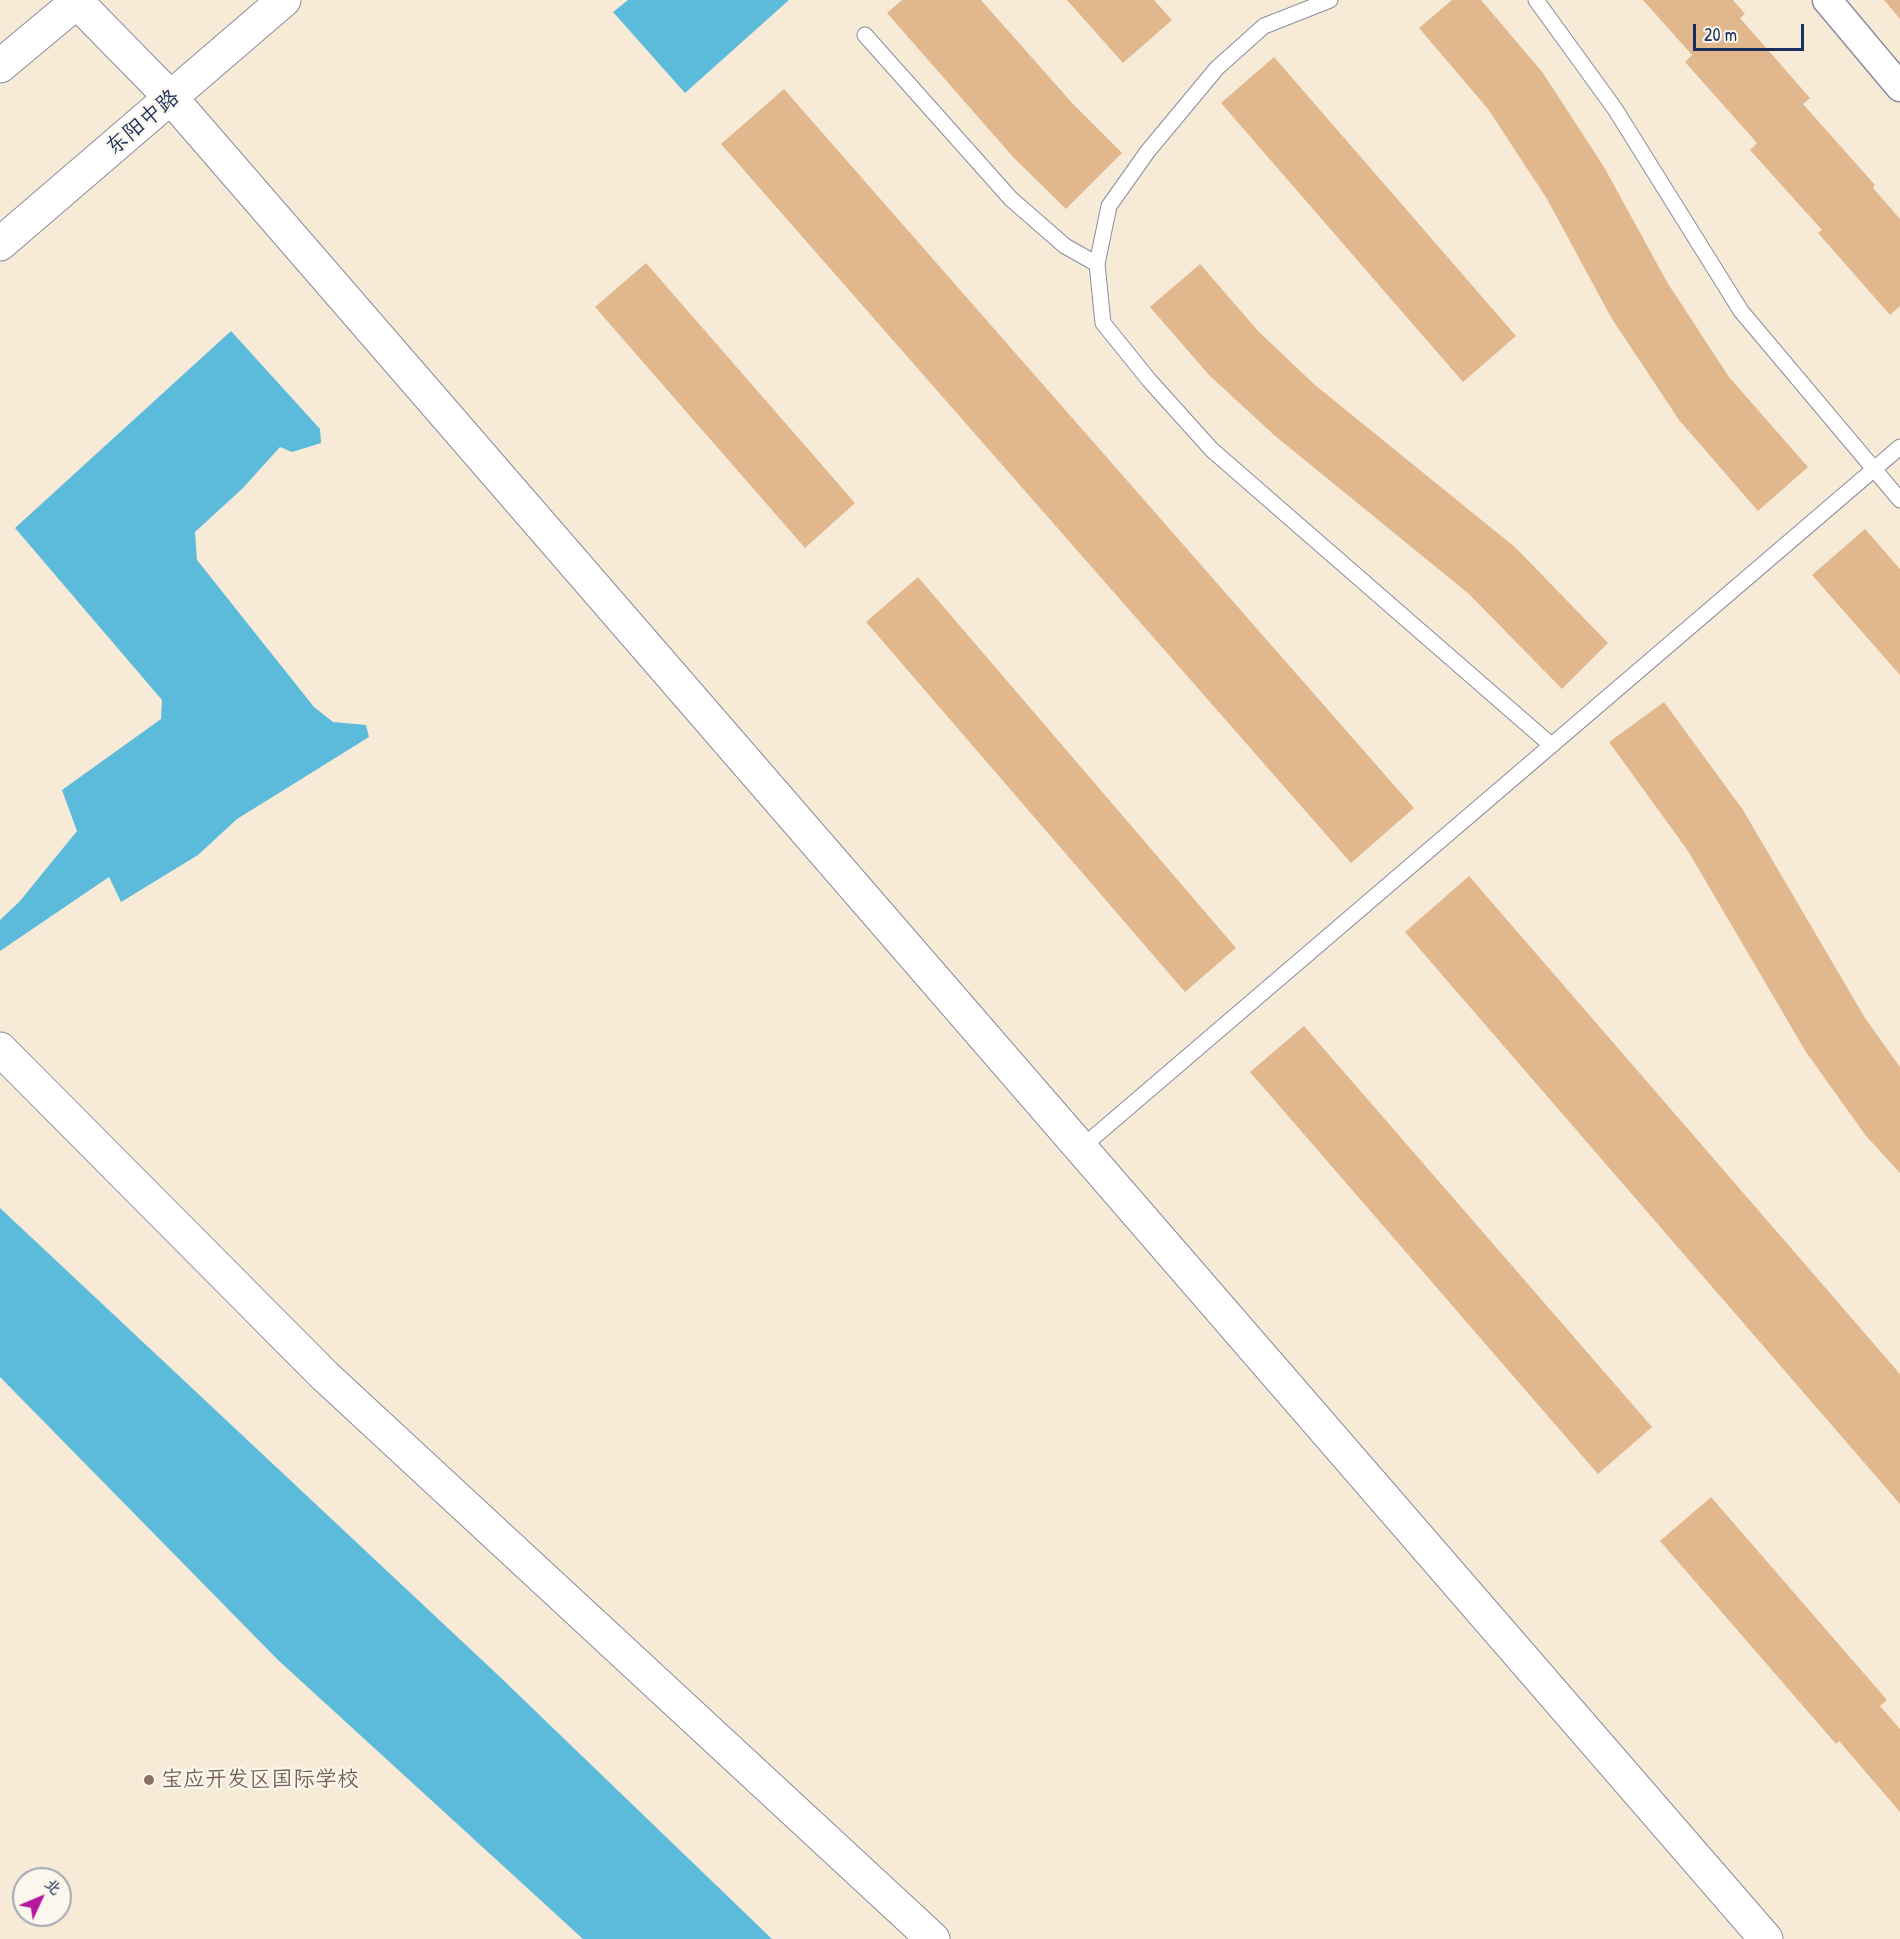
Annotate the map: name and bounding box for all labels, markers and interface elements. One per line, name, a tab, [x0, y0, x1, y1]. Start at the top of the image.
scale bar	[1696, 12, 1807, 50]
text: 20 m	[1704, 22, 1737, 47]
street label: 东阳中路	[101, 85, 185, 161]
place label: 宝应开发区国际学校	[161, 1767, 359, 1793]
marker: 宝应开发区国际学校	[142, 1773, 156, 1787]
north arrow	[12, 1867, 72, 1927]
text: 北	[40, 1872, 67, 1899]

